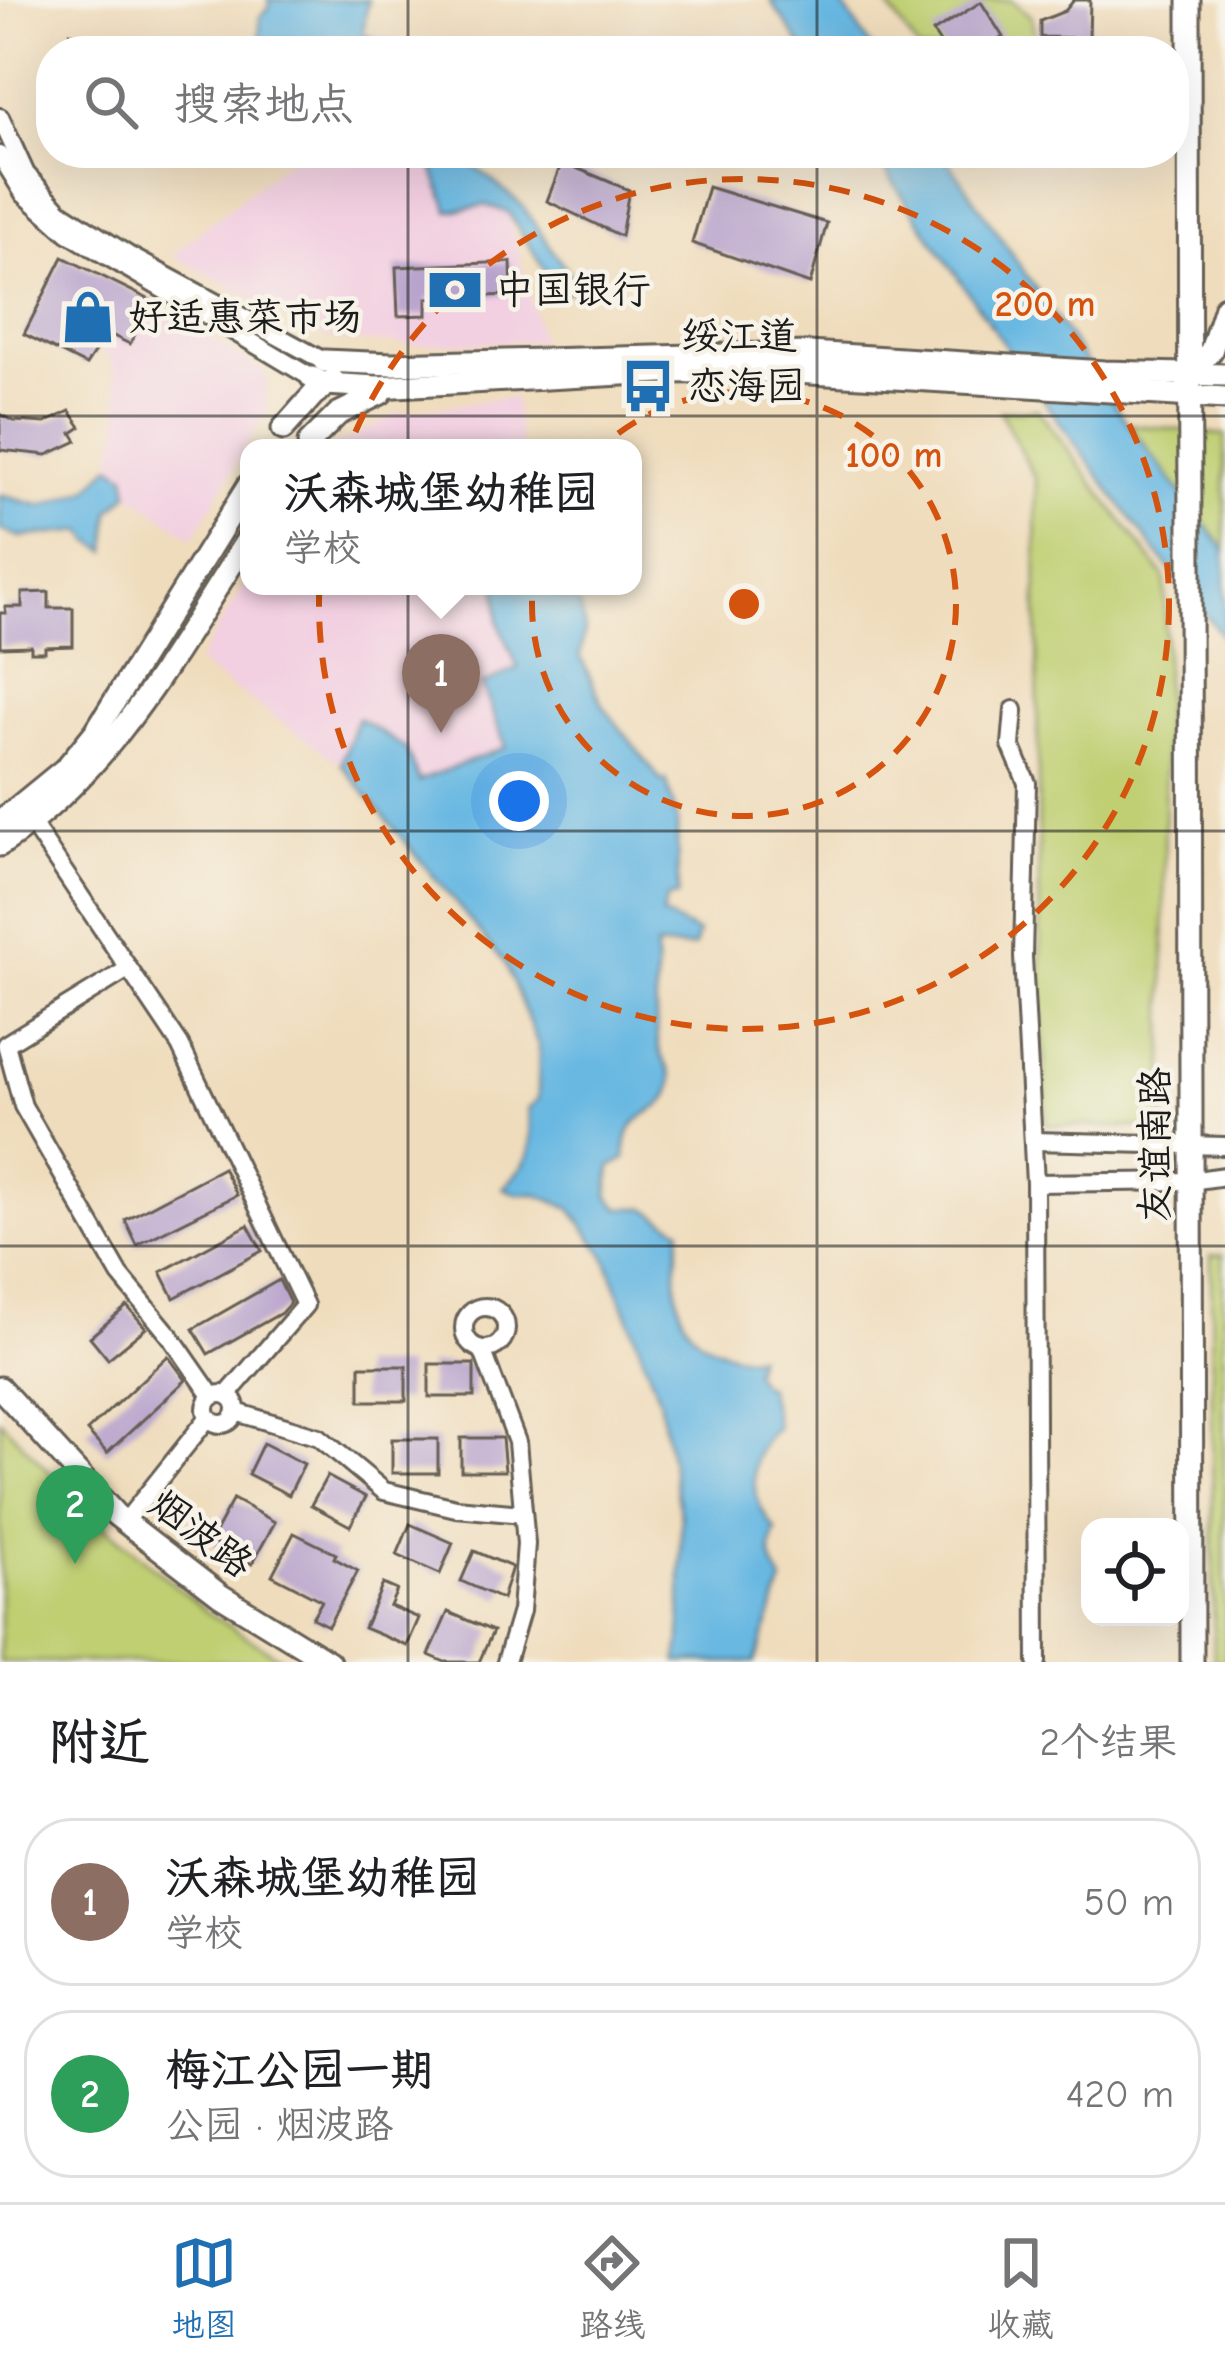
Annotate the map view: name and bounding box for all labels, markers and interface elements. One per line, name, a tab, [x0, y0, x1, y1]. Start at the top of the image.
search box	[36, 36, 1189, 168]
icon: search	[78, 69, 144, 135]
text: 搜索地点	[174, 78, 354, 130]
bank icon: 中国银行	[426, 261, 484, 319]
place label: 中国银行	[495, 268, 651, 313]
text: 200 m	[995, 284, 1095, 325]
shop icon: 好适惠菜市场	[59, 288, 117, 346]
place label: 好适惠菜市场	[128, 295, 362, 340]
street label: 绥江道	[680, 314, 798, 359]
bus stop icon: 恋海园	[619, 357, 677, 415]
place label: 恋海园	[688, 364, 805, 409]
text: 100 m	[846, 435, 942, 476]
popup	[240, 439, 642, 595]
text: 沃森城堡幼稚园	[283, 467, 599, 519]
text: 学校	[283, 526, 362, 571]
centre of rings	[723, 583, 765, 625]
pin: 1	[402, 634, 480, 733]
your location	[489, 771, 549, 831]
street label: 友谊南路	[1133, 1067, 1178, 1223]
pin: 2	[36, 1465, 114, 1564]
street label: 烟波路	[141, 1481, 261, 1587]
map controls	[1081, 1518, 1189, 1626]
button: locate	[1081, 1518, 1189, 1626]
text: 附近	[48, 1713, 150, 1772]
text: 2个结果	[1040, 1720, 1177, 1765]
text: 沃森城堡幼稚园	[165, 1852, 480, 1904]
text: 1	[82, 1880, 98, 1925]
text: 50 m	[1084, 1880, 1174, 1925]
text: 学校	[165, 1911, 243, 1956]
text: 梅江公园一期	[165, 2044, 435, 2096]
text: 2	[80, 2072, 100, 2117]
text: 420 m	[1066, 2072, 1174, 2117]
text: 公园 · 烟波路	[165, 2103, 393, 2148]
tab: 地图	[171, 2230, 237, 2345]
tab: 路线	[579, 2230, 645, 2345]
tab: 收藏	[988, 2230, 1054, 2345]

